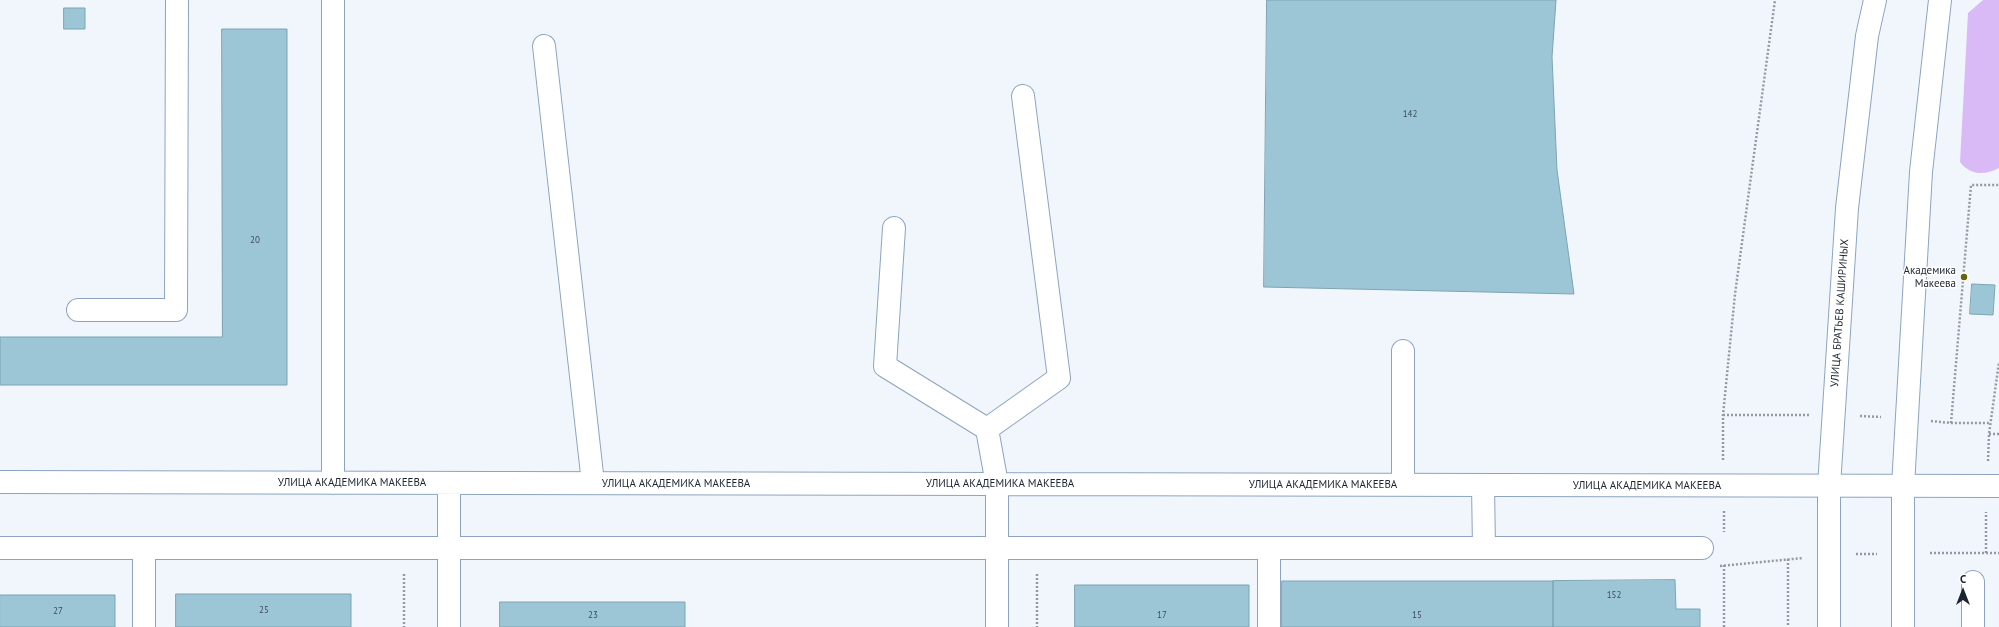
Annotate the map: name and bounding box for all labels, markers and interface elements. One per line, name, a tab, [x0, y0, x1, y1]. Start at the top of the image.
house number: 142	[1403, 109, 1417, 119]
house number: 20	[250, 235, 260, 245]
street label: УЛИЦА БРАТЬЕВ КАШИРИНЫХ	[1828, 239, 1852, 387]
place label: Академика Макеева	[1903, 264, 1956, 290]
marker: Академика Макеева	[1959, 272, 1969, 282]
street label: УЛИЦА АКАДЕМИКА МАКЕЕВА	[278, 476, 426, 490]
street label: УЛИЦА АКАДЕМИКА МАКЕЕВА	[602, 477, 750, 491]
street label: УЛИЦА АКАДЕМИКА МАКЕЕВА	[926, 477, 1074, 491]
street label: УЛИЦА АКАДЕМИКА МАКЕЕВА	[1249, 478, 1397, 492]
street label: УЛИЦА АКАДЕМИКА МАКЕЕВА	[1573, 479, 1721, 493]
north arrow	[1943, 571, 1983, 611]
text: С	[1960, 572, 1966, 586]
house number: 152	[1607, 590, 1621, 600]
house number: 25	[259, 605, 269, 615]
house number: 27	[53, 606, 63, 616]
house number: 23	[588, 610, 598, 620]
house number: 17	[1157, 610, 1167, 620]
house number: 15	[1412, 610, 1422, 620]

